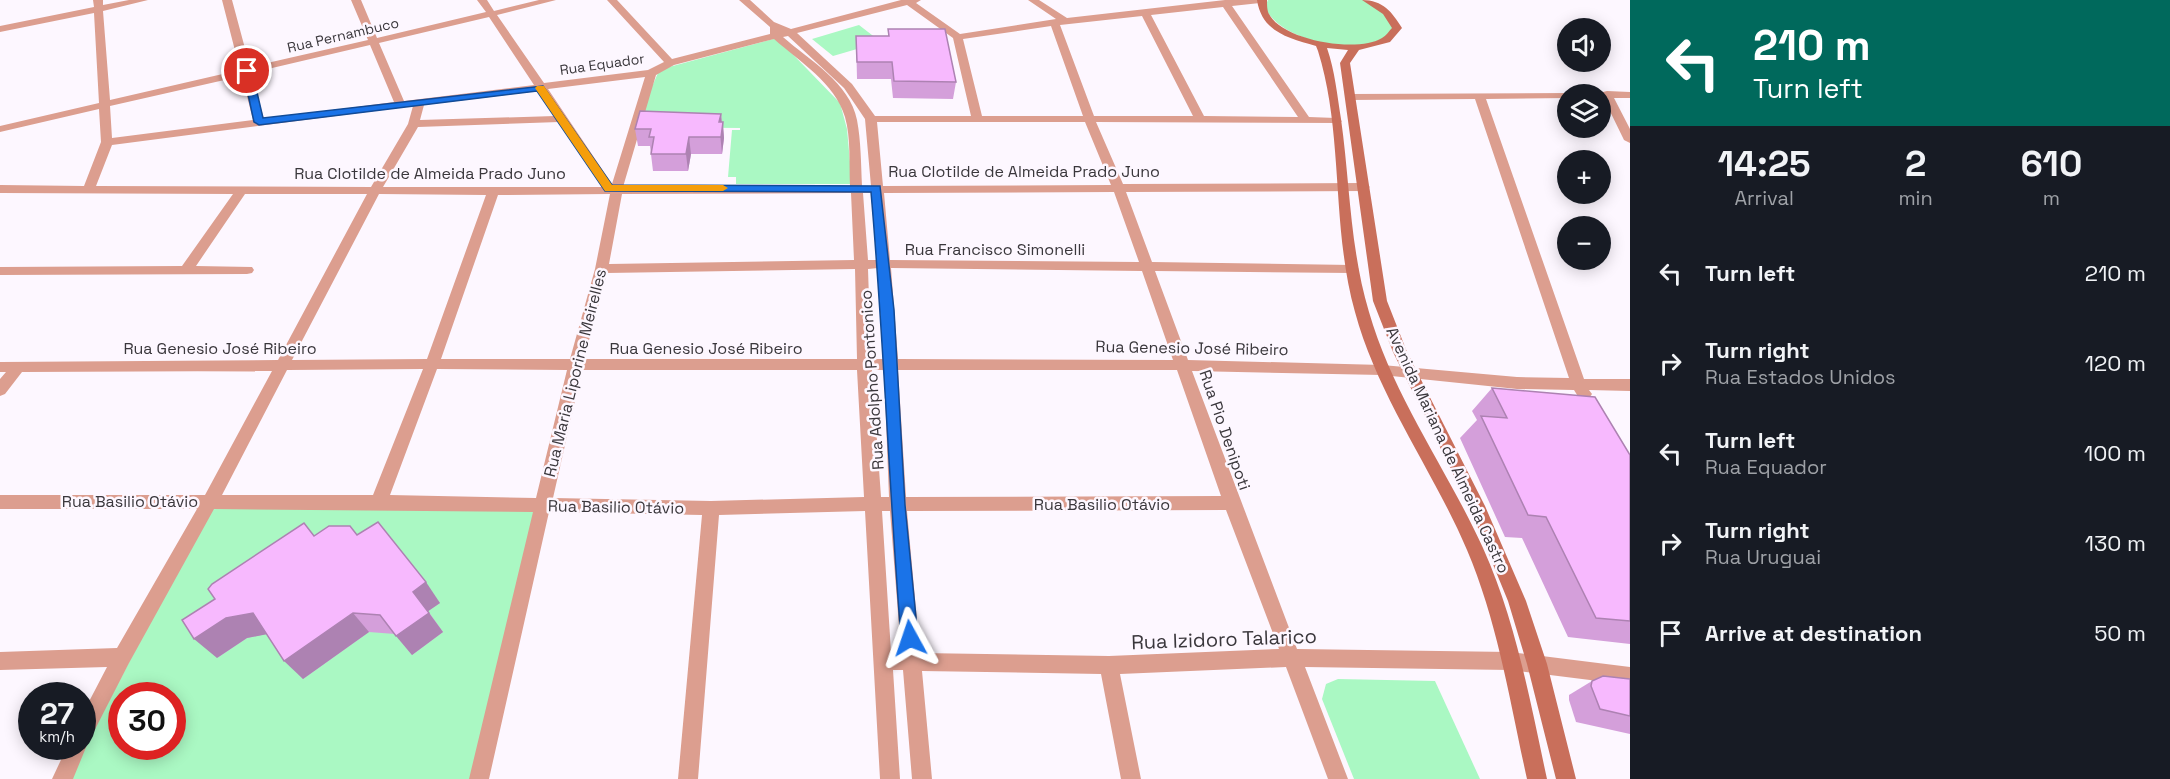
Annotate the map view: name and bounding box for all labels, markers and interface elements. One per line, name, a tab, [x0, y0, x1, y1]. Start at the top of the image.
street label: Rua Pernambuco	[285, 13, 401, 57]
map controls	[1557, 18, 1611, 270]
button: sound	[1557, 18, 1611, 72]
text: 210 m	[1753, 19, 1871, 72]
icon: left	[1654, 24, 1732, 102]
pin	[221, 45, 272, 96]
street label: Rua Equador	[558, 49, 646, 79]
icon: arrive	[230, 54, 263, 87]
text: Turn left	[1753, 71, 1863, 106]
button: layers	[1557, 84, 1611, 138]
text: 14:25	[1718, 141, 1811, 187]
text: 2	[1905, 141, 1926, 187]
text: 610	[2021, 141, 2082, 187]
button: +	[1557, 150, 1611, 204]
street label: Rua Clotilde de Almeida Prado Juno	[888, 161, 1160, 182]
street label: Rua Clotilde de Almeida Prado Juno	[294, 163, 566, 184]
text: Arrival	[1734, 185, 1794, 211]
text: min	[1898, 185, 1933, 211]
text: m	[2043, 185, 2060, 211]
button: −	[1557, 216, 1611, 270]
street label: Rua Francisco Simonelli	[905, 239, 1085, 260]
icon: left	[1654, 257, 1687, 290]
text: Turn left	[1705, 259, 1795, 287]
text: 210 m	[2085, 259, 2146, 287]
street label: Rua Maria Liporine Meirelles	[539, 267, 611, 479]
street label: Rua Adolpho Pontonico	[855, 289, 889, 471]
street label: Avenida Mariana de Almeida Castro	[1382, 324, 1514, 576]
street label: Rua Genesio José Ribeiro	[1095, 336, 1289, 360]
text: Turn right	[1705, 336, 1810, 364]
street label: Rua Genesio José Ribeiro	[123, 338, 317, 359]
street label: Rua Genesio José Ribeiro	[609, 338, 803, 359]
icon: right	[1654, 347, 1687, 380]
text: 120 m	[2085, 349, 2146, 377]
text: Rua Estados Unidos	[1705, 364, 1896, 390]
street label: Rua Pio Denipoti	[1195, 367, 1255, 493]
text: Turn left	[1705, 426, 1795, 454]
icon: left	[1654, 437, 1687, 470]
text: 100 m	[2084, 439, 2146, 467]
text: Rua Equador	[1705, 454, 1827, 480]
street label: Rua Basilio Otávio	[62, 491, 198, 512]
street label: Rua Basilio Otávio	[1034, 494, 1170, 515]
street label: Rua Basilio Otávio	[548, 495, 684, 519]
text: Turn right	[1705, 516, 1810, 544]
icon: right	[1654, 527, 1687, 560]
text: 130 m	[2085, 529, 2146, 557]
text: Rua Uruguai	[1705, 544, 1821, 570]
position arrow	[878, 606, 942, 670]
icon: arrive	[1654, 617, 1687, 650]
text: Arrive at destination	[1705, 619, 1922, 647]
text: 50 m	[2094, 619, 2146, 647]
street label: Rua Izidoro Talarico	[1131, 623, 1317, 655]
speed limit sign: 30	[108, 682, 186, 760]
text: 27	[40, 694, 74, 733]
text: km/h	[39, 727, 75, 746]

